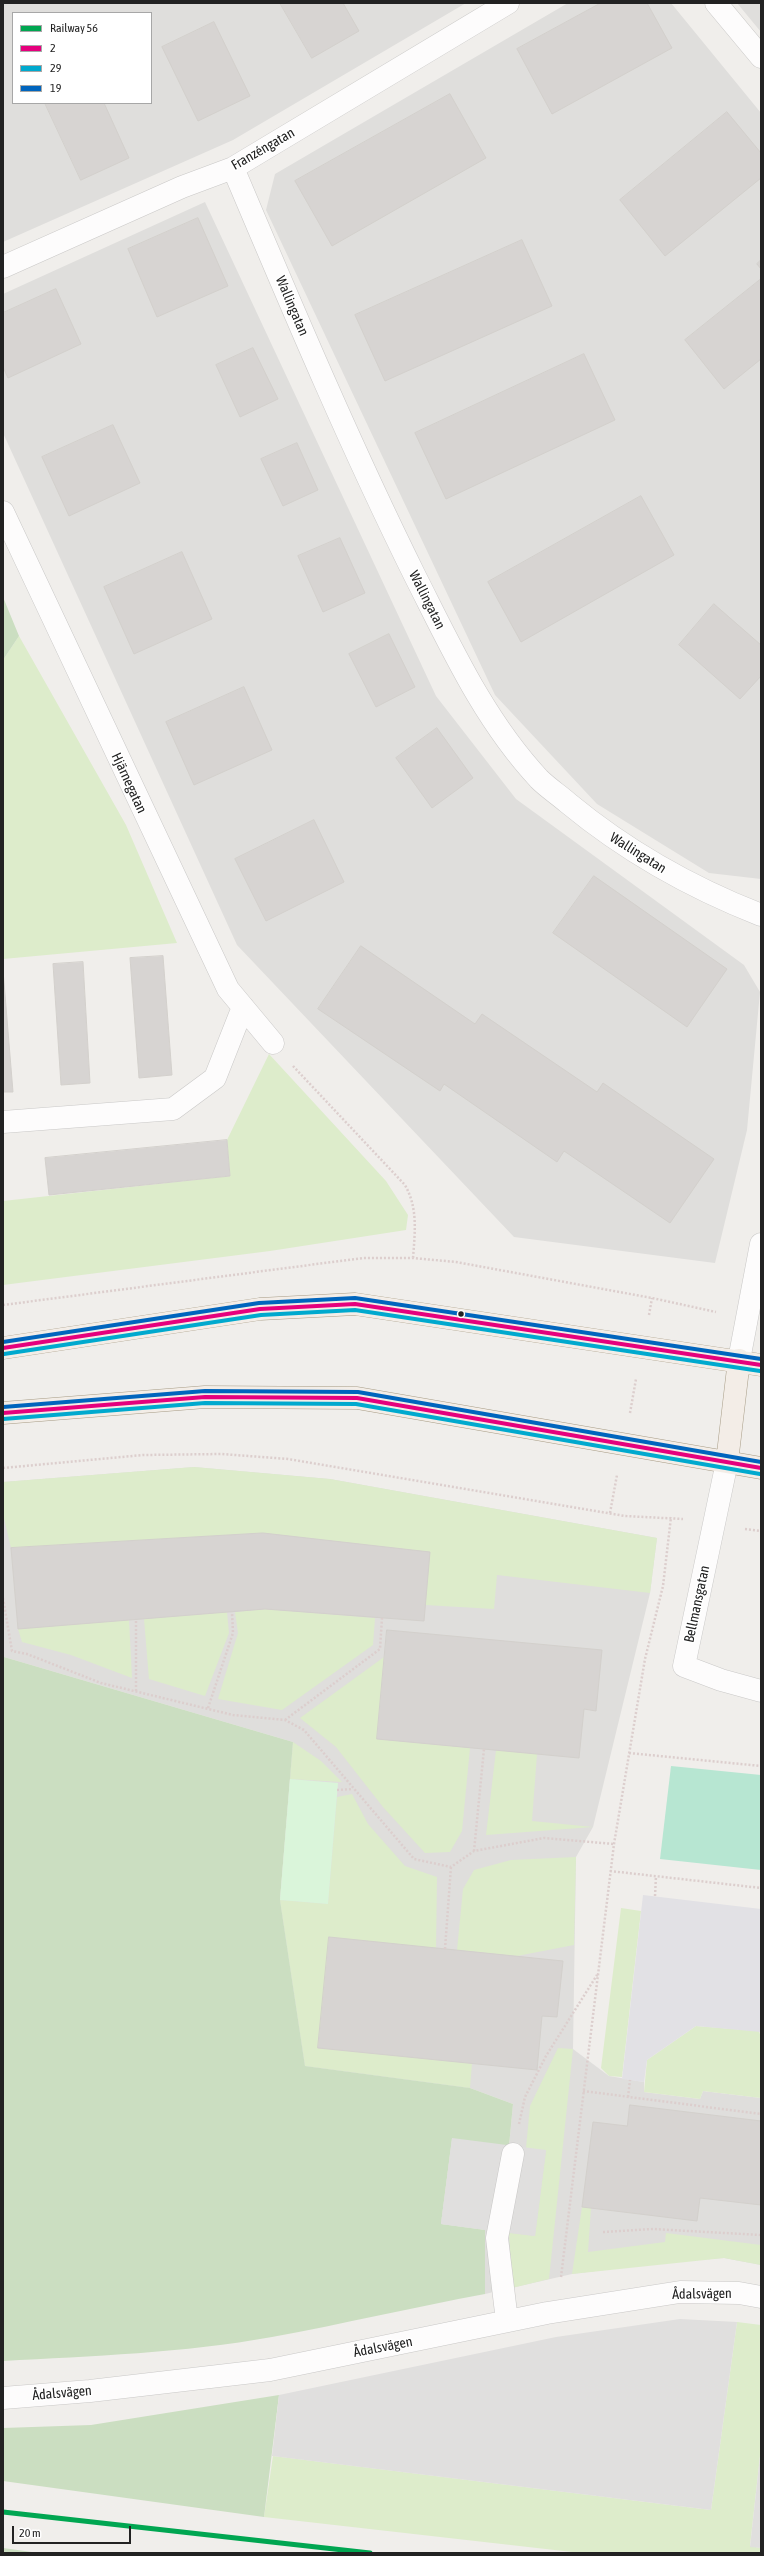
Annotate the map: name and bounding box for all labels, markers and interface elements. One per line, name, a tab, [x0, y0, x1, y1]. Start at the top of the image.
legend	[12, 12, 152, 104]
text: Railway 56	[50, 21, 98, 35]
text: 2	[50, 41, 56, 55]
text: 29	[50, 61, 61, 75]
text: 19	[50, 81, 61, 95]
street label: Franzéngatan	[228, 124, 298, 174]
street label: Wallingatan	[272, 274, 312, 338]
street label: Wallingatan	[405, 568, 449, 632]
street label: Hjärnegatan	[108, 750, 150, 816]
street label: Wallingatan	[607, 829, 669, 877]
unlabelled marker	[456, 1309, 466, 1319]
street label: Bellmansgatan	[681, 1564, 713, 1644]
street label: Ådalsvägen	[672, 2285, 732, 2303]
street label: Ådalsvägen	[352, 2333, 414, 2361]
street label: Ådalsvägen	[32, 2382, 92, 2404]
scale bar	[14, 2518, 133, 2544]
text: 20 m	[19, 2526, 41, 2540]

